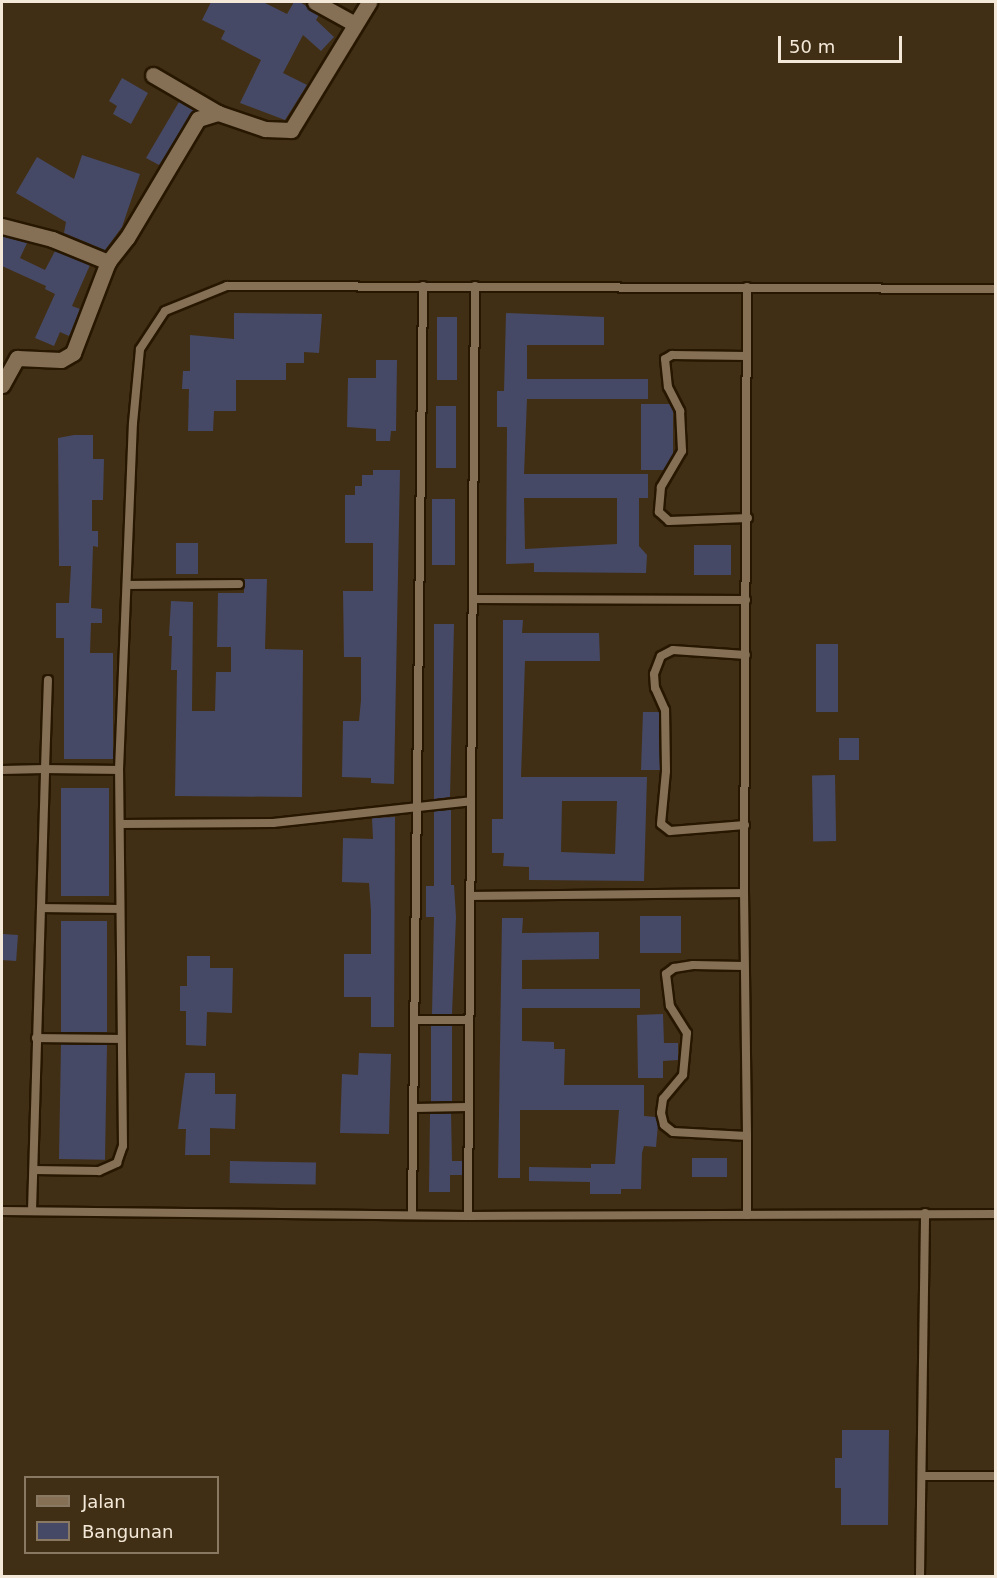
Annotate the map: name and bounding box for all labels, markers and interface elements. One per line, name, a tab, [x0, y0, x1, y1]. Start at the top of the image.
scale bar	[781, 24, 906, 62]
text: 50 m	[789, 36, 835, 57]
legend	[24, 1476, 219, 1554]
text: Jalan	[82, 1491, 126, 1512]
text: Bangunan	[82, 1521, 173, 1542]

